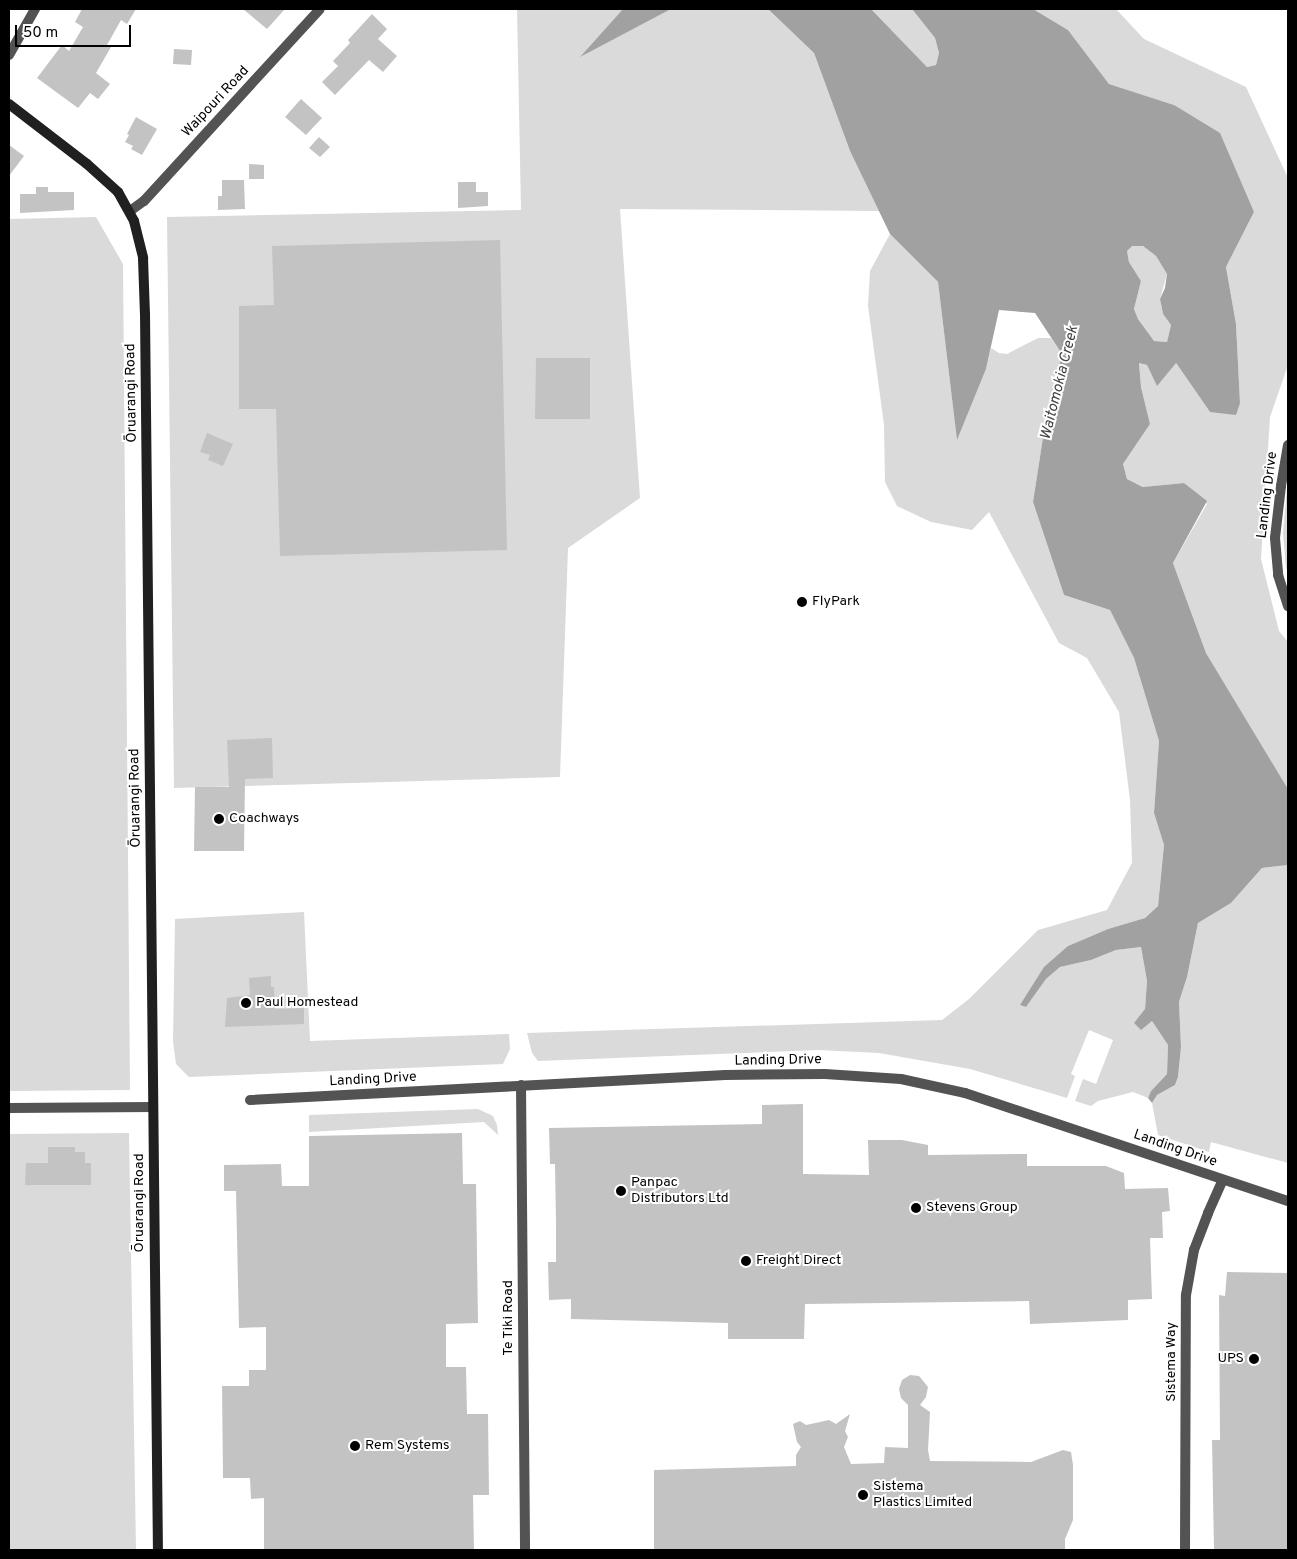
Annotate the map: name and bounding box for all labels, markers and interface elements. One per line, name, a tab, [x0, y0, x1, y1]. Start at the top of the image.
scale bar	[18, 15, 134, 47]
text: 50 m	[23, 24, 58, 43]
street label: Waipouri Road	[179, 63, 253, 141]
water label: Waitomokia Creek	[1037, 324, 1083, 442]
street label: Ōruarangi Road	[123, 343, 141, 443]
street label: Landing Drive	[1254, 451, 1282, 539]
place label: FlyPark	[812, 594, 860, 610]
marker: FlyPark	[796, 596, 808, 608]
street label: Ōruarangi Road	[127, 748, 145, 848]
place label: Coachways	[229, 811, 299, 827]
marker: Coachways	[213, 813, 225, 825]
place label: Paul Homestead	[256, 995, 358, 1011]
marker: Paul Homestead	[240, 997, 252, 1009]
street label: Landing Drive	[734, 1052, 822, 1070]
street label: Landing Drive	[329, 1069, 417, 1091]
street label: Landing Drive	[1131, 1127, 1219, 1171]
street label: Ōruarangi Road	[132, 1153, 148, 1253]
place label: Panpac Distributors Ltd	[631, 1175, 729, 1208]
marker: Panpac Distributors Ltd	[615, 1185, 627, 1197]
place label: Stevens Group	[926, 1200, 1018, 1216]
marker: Stevens Group	[910, 1202, 922, 1214]
place label: Freight Direct	[756, 1253, 841, 1269]
marker: Freight Direct	[740, 1255, 752, 1267]
street label: Te Tiki Road	[501, 1280, 517, 1356]
street label: Sistema Way	[1164, 1322, 1180, 1402]
place label: UPS	[1217, 1351, 1244, 1367]
marker: UPS	[1248, 1353, 1260, 1365]
place label: Rem Systems	[365, 1438, 450, 1454]
marker: Rem Systems	[349, 1440, 361, 1452]
place label: Sistema Plastics Limited	[873, 1479, 972, 1511]
marker: Sistema Plastics Limited	[857, 1489, 869, 1501]

